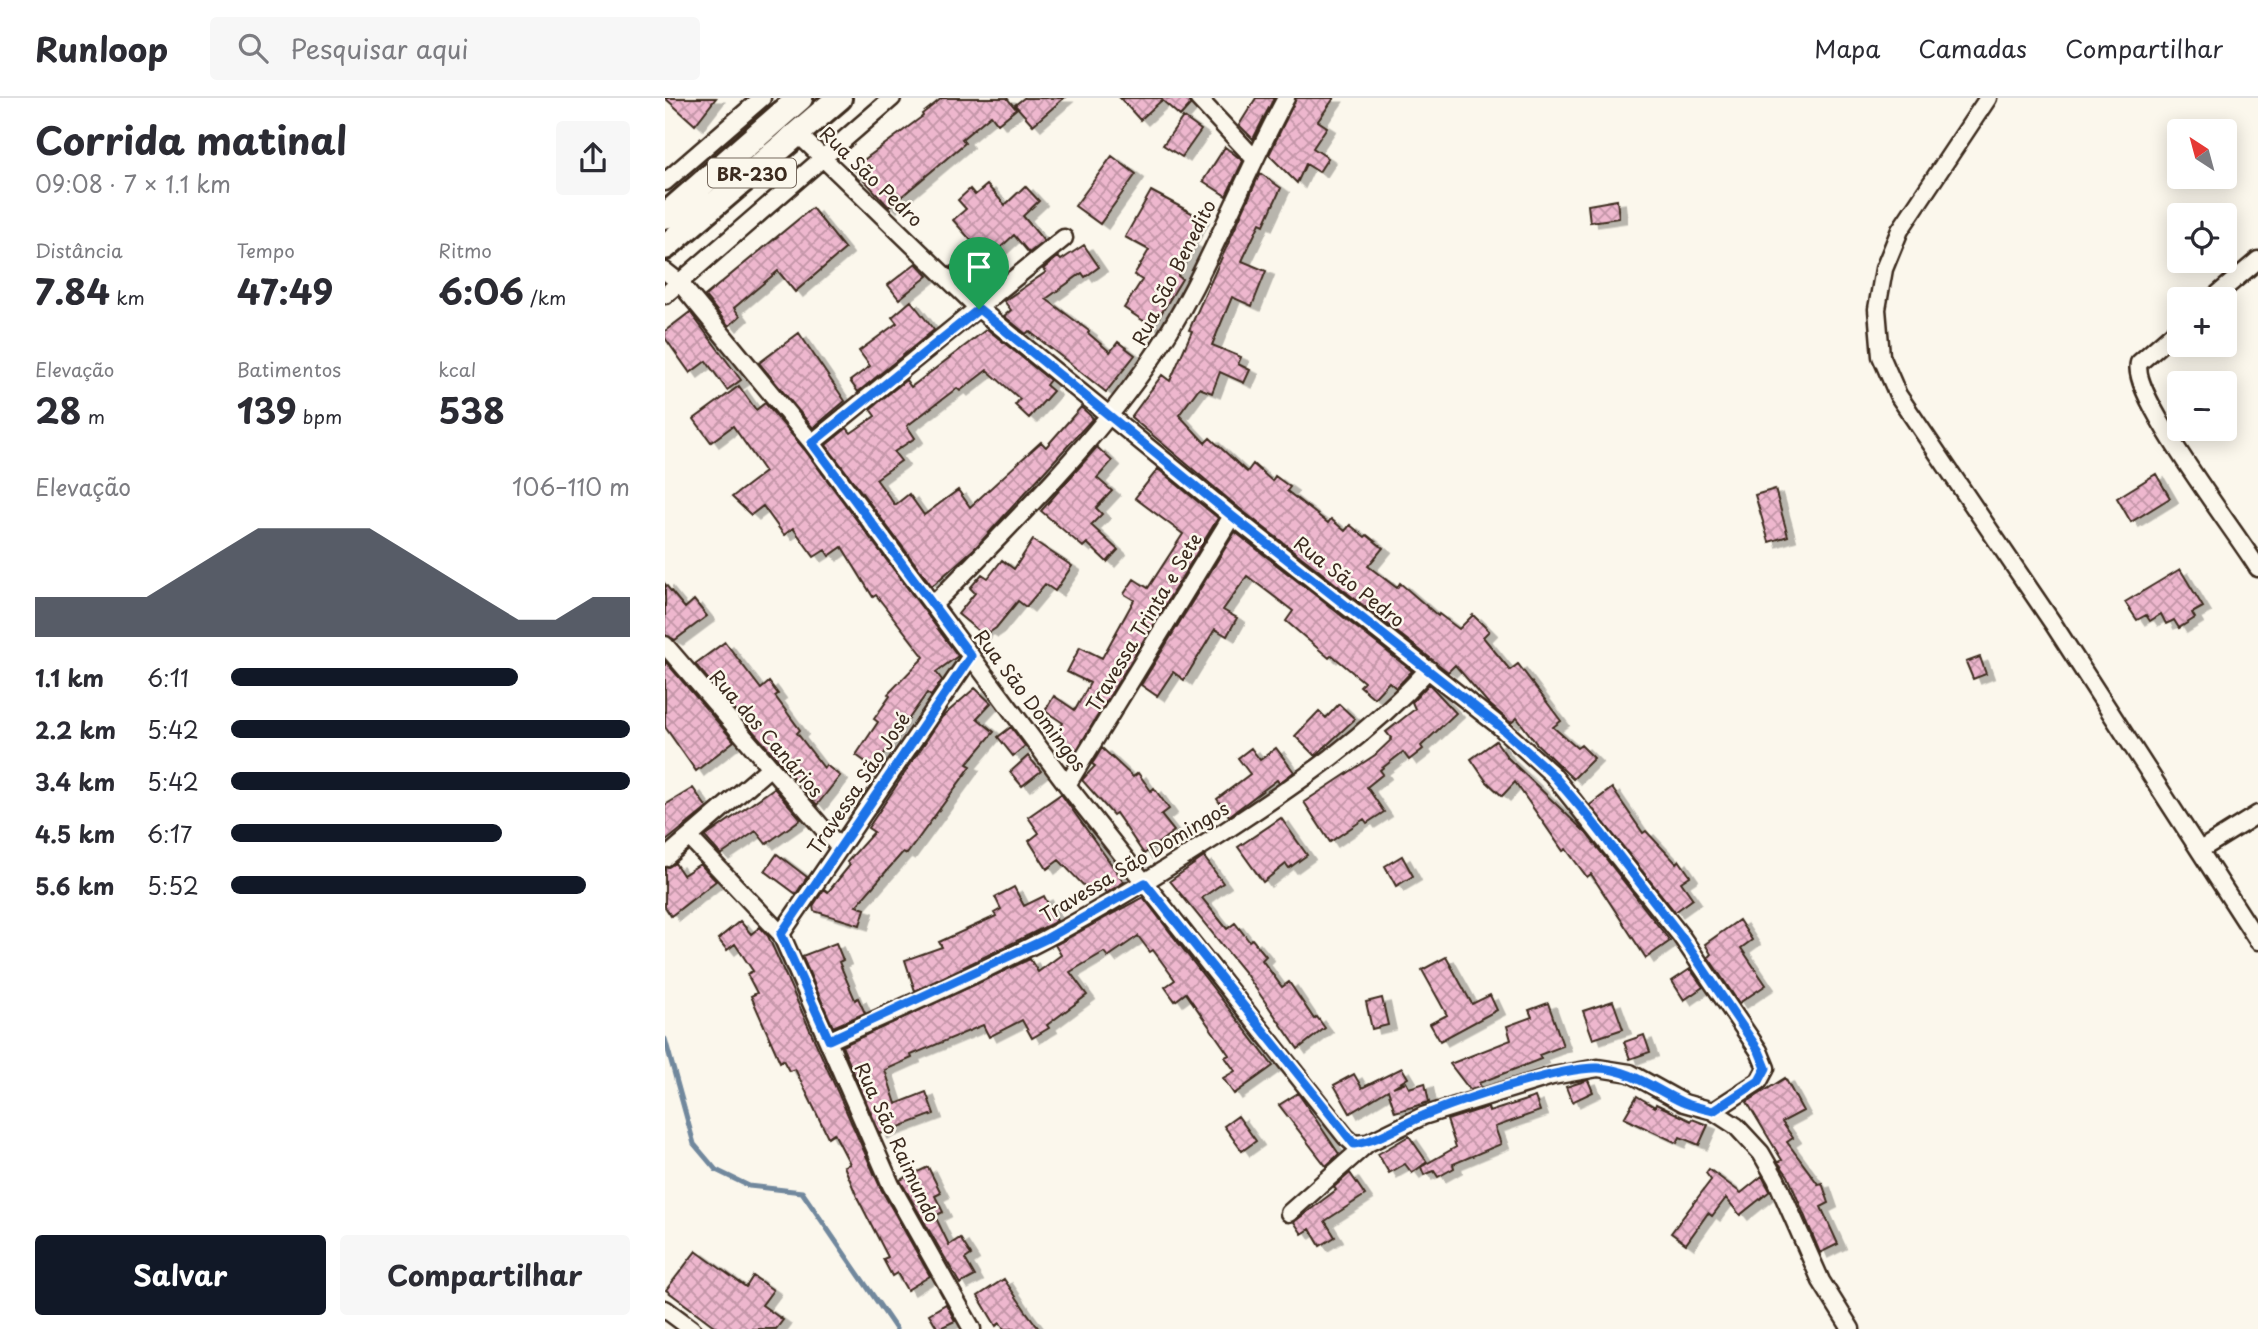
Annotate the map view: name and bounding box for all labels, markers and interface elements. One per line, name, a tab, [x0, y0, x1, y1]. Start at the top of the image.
search box	[210, 17, 700, 80]
text: Runloop	[35, 23, 168, 73]
icon: search	[234, 29, 272, 67]
text: Pesquisar aqui	[290, 29, 469, 68]
text: Mapa	[1814, 30, 1880, 66]
text: Camadas	[1918, 30, 2027, 66]
text: Compartilhar	[2065, 30, 2223, 66]
text: Corrida matinal	[35, 111, 347, 168]
street label: Rua São Pedro	[814, 119, 930, 233]
north arrow	[2167, 119, 2237, 189]
map controls	[2167, 119, 2237, 441]
button: share	[556, 121, 630, 195]
road number: BR-230	[708, 158, 796, 188]
text: 09:08 · 7 × 1.1 km	[35, 166, 231, 201]
street label: Rua São Benedito	[1124, 194, 1222, 350]
button: locate	[2167, 203, 2237, 273]
text: Distância	[35, 236, 123, 264]
text: Tempo	[237, 236, 295, 264]
text: Ritmo	[438, 236, 492, 264]
pin	[949, 237, 1009, 309]
icon: arrive	[960, 248, 998, 286]
text: 7.84	[35, 264, 110, 317]
text: 47:49	[237, 264, 333, 317]
text: 6:06	[438, 264, 524, 317]
text: km	[110, 283, 145, 311]
text: /km	[524, 283, 566, 311]
button: +	[2167, 287, 2237, 357]
text: Elevação	[35, 355, 114, 383]
text: Batimentos	[237, 355, 341, 383]
text: kcal	[438, 355, 476, 383]
button: −	[2167, 371, 2237, 441]
text: 28	[35, 383, 82, 436]
text: 139	[237, 383, 297, 436]
text: 538	[438, 383, 505, 436]
text: m	[82, 402, 105, 430]
text: bpm	[297, 402, 342, 430]
text: Elevação	[35, 469, 131, 504]
text: 106–110 m	[512, 469, 630, 504]
street label: Travessa Trinta e Sete	[1078, 527, 1208, 717]
street label: Rua São Pedro	[1289, 529, 1411, 633]
street label: Rua São Domingos	[968, 623, 1094, 777]
text: 1.1 km	[35, 660, 104, 695]
text: 6:11	[147, 660, 189, 695]
street label: Rua dos Canários	[704, 663, 830, 803]
street label: Travessa São José	[800, 706, 916, 860]
text: 2.2 km	[35, 712, 116, 747]
text: 5:42	[147, 712, 199, 747]
text: 3.4 km	[35, 764, 115, 799]
text: 5:42	[147, 764, 199, 799]
street label: Travessa São Domingos	[1034, 793, 1234, 929]
text: 4.5 km	[35, 816, 115, 851]
text: 6:17	[147, 816, 192, 851]
text: 5.6 km	[35, 868, 114, 903]
text: 5:52	[147, 868, 199, 903]
street label: Rua São Raimundo	[849, 1057, 947, 1227]
button: Salvar	[35, 1235, 326, 1315]
button: Compartilhar	[340, 1235, 630, 1315]

